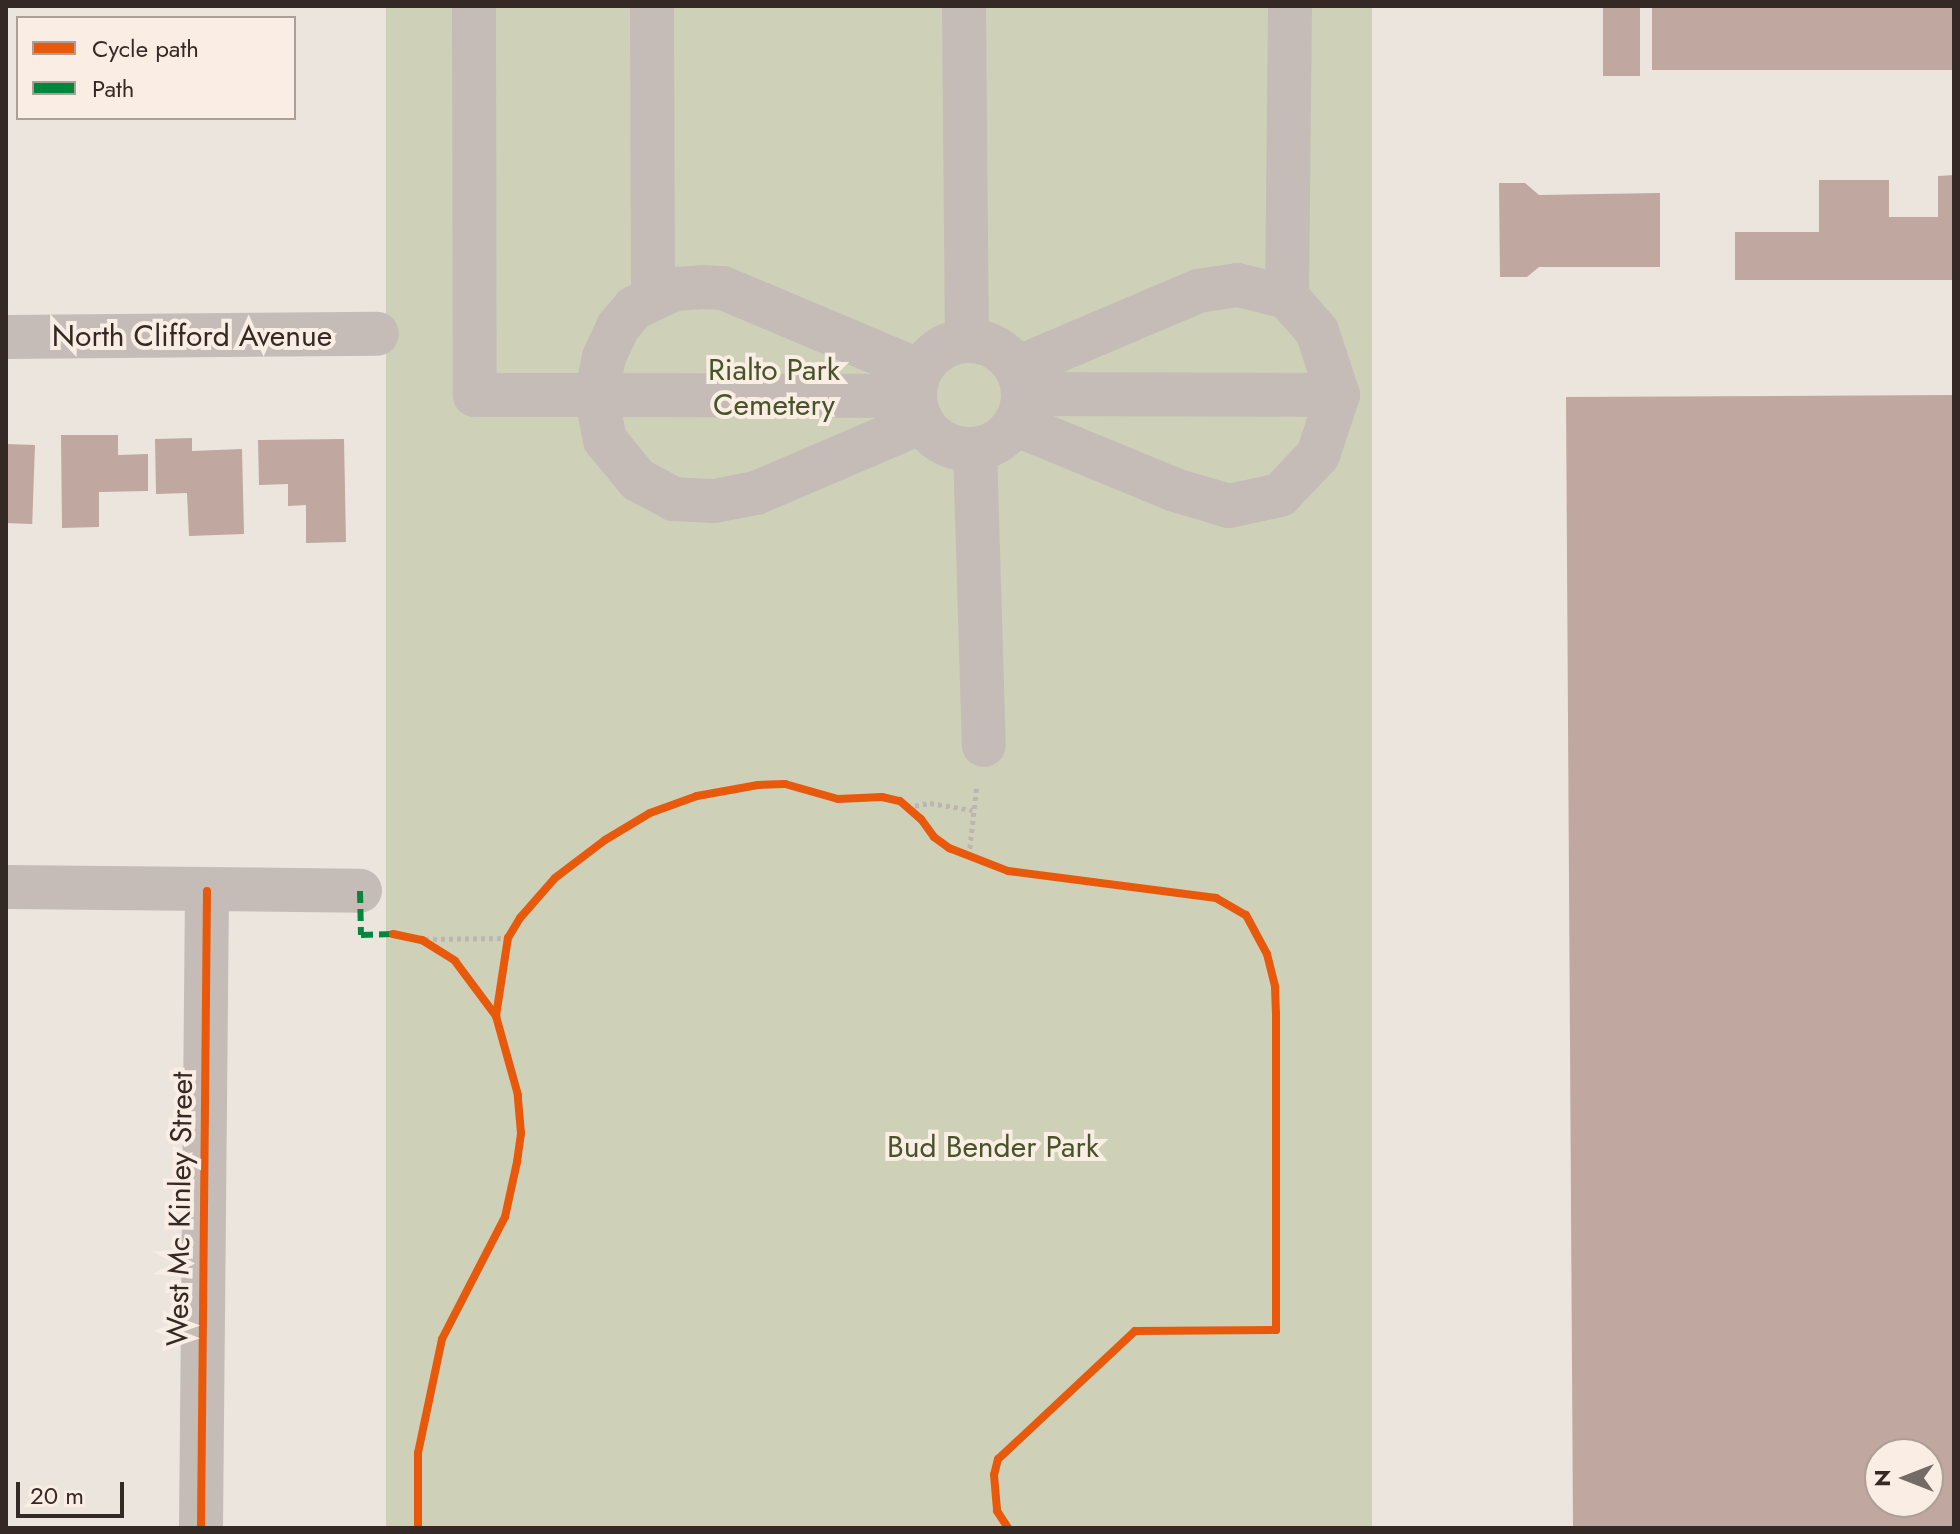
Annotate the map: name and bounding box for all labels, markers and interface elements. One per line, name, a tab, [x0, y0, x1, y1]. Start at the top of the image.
legend	[16, 16, 296, 120]
text: Cycle path	[92, 31, 199, 66]
text: Path	[92, 71, 134, 106]
street label: North Clifford Avenue	[52, 318, 332, 354]
park label: Rialto Park Cemetery	[708, 352, 840, 422]
street label: West Mc Kinley Street	[160, 1071, 200, 1347]
park label: Bud Bender Park	[887, 1129, 1099, 1165]
north arrow	[1864, 1438, 1944, 1518]
scale bar	[20, 1466, 128, 1516]
text: N	[1866, 1469, 1898, 1487]
text: 20 m	[30, 1478, 84, 1513]

